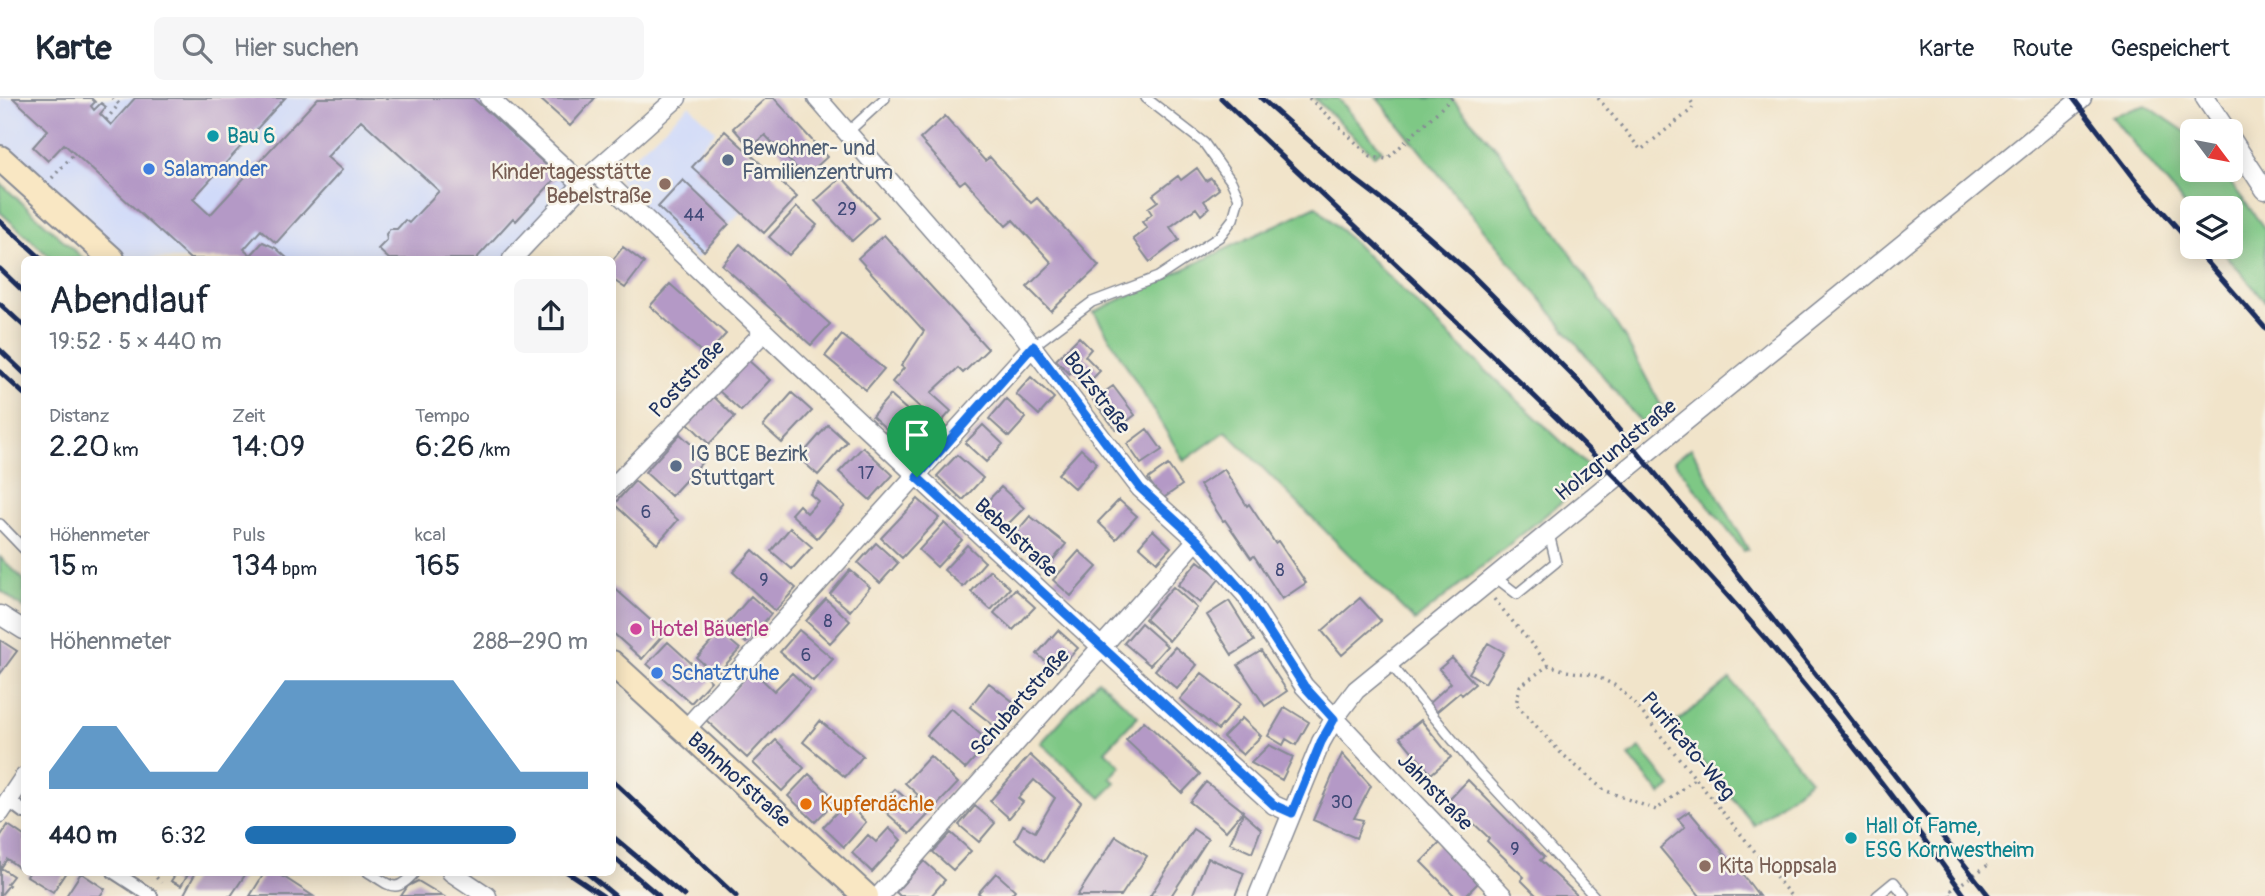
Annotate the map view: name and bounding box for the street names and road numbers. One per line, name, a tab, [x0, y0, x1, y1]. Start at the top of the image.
street label: Poststraße	[643, 334, 731, 423]
street label: Bolzstraße	[1057, 347, 1137, 440]
street label: Holzgrundstraße	[1550, 392, 1683, 507]
street label: Bebelstraße	[968, 492, 1064, 584]
street label: Schubartstraße	[964, 642, 1076, 762]
street label: Purificato-Weg	[1635, 686, 1741, 806]
street label: Bahnhofstraße	[682, 726, 797, 834]
street label: Jahnstraße	[1391, 747, 1479, 837]

